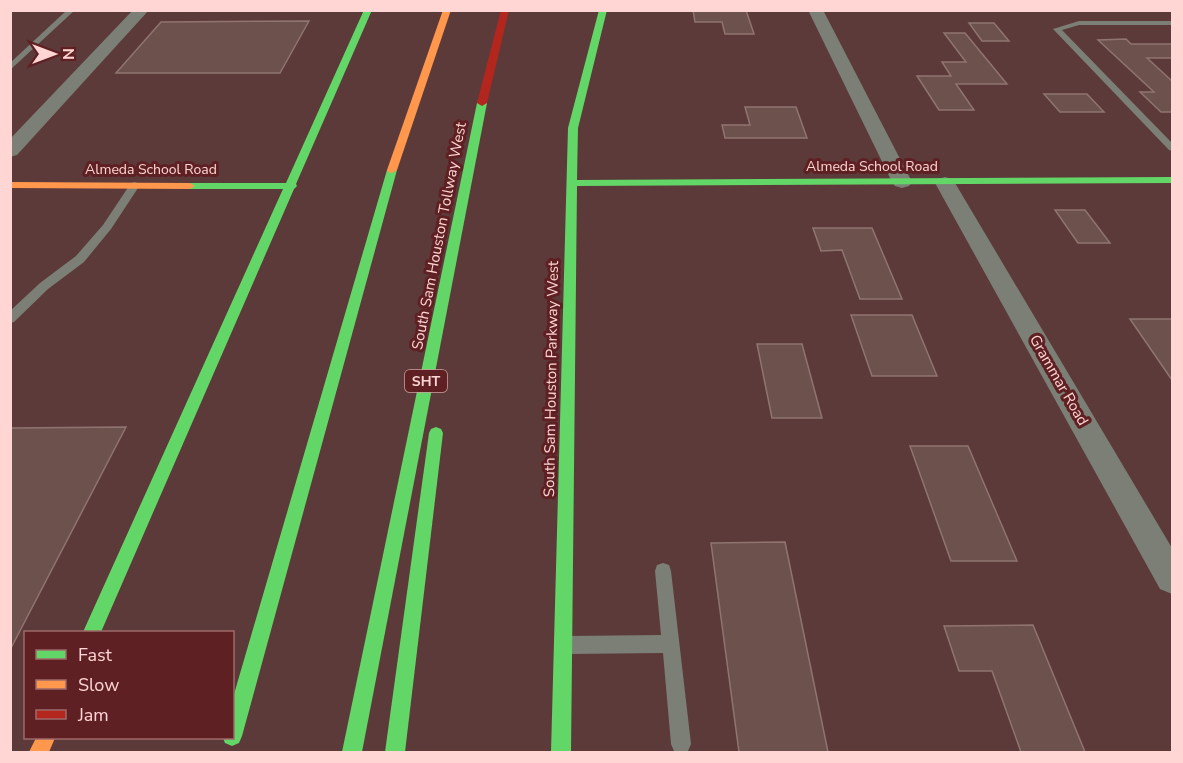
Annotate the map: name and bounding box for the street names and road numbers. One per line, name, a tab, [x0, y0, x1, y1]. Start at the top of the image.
street label: South Sam Houston Tollway West	[407, 120, 471, 352]
street label: Almeda School Road	[806, 157, 938, 176]
street label: Almeda School Road	[85, 160, 217, 179]
street label: South Sam Houston Parkway West	[539, 260, 563, 497]
street label: Grammar Road	[1025, 331, 1093, 429]
road number: SHT	[405, 370, 447, 392]

